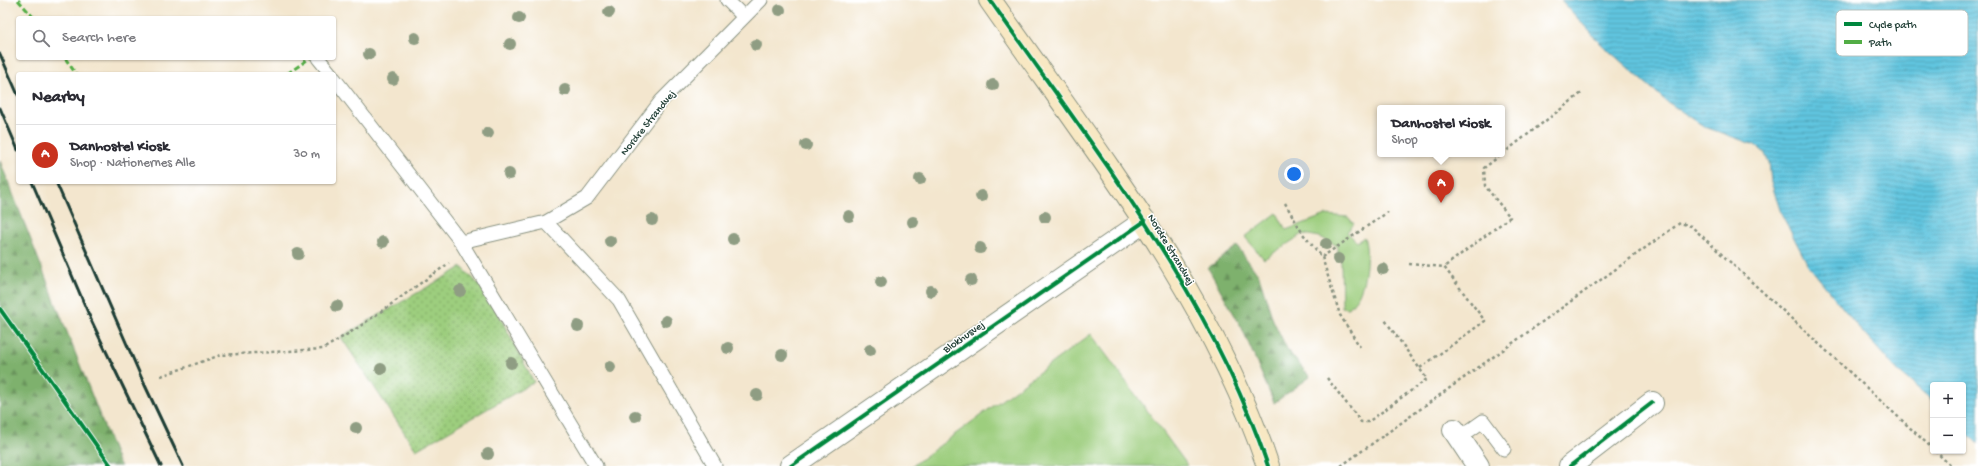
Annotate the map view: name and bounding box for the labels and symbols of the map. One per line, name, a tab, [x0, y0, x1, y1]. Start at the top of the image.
legend	[1836, 10, 1968, 56]
text: Cycle path	[1869, 20, 1917, 32]
text: Path	[1868, 38, 1892, 50]
street label: Nordre Strandvej	[619, 88, 679, 158]
your location	[1284, 164, 1304, 184]
pin: A	[1428, 170, 1454, 203]
street label: Nordre Strandvej	[1144, 212, 1196, 288]
street label: Blokhusvej	[940, 319, 987, 357]

